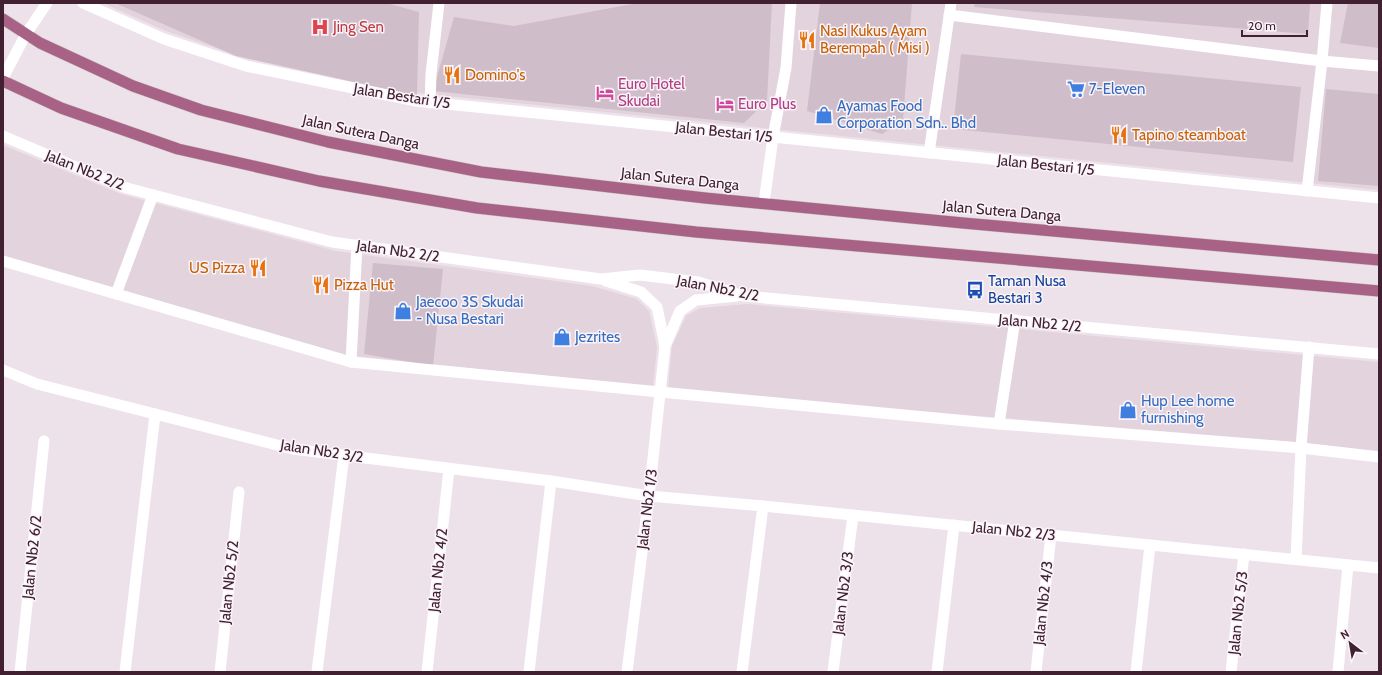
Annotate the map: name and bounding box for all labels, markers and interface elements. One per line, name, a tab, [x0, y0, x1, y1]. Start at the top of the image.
scale bar	[1242, 12, 1307, 38]
hospital icon: Jing Sen	[310, 17, 330, 37]
place label: Jing Sen	[332, 18, 384, 36]
text: 20 m	[1248, 18, 1276, 33]
place label: Nasi Kukus Ayam Berempah ( Misi )	[820, 22, 930, 57]
restaurant icon: Nasi Kukus Ayam Berempah ( Misi )	[797, 30, 817, 50]
restaurant icon: Domino's	[442, 65, 462, 85]
place label: Domino's	[465, 66, 525, 84]
place label: Euro Hotel Skudai	[618, 75, 685, 110]
street label: Jalan Bestari 1/5	[351, 79, 452, 113]
supermarket icon: 7-Eleven	[1066, 79, 1086, 99]
place label: 7-Eleven	[1089, 80, 1145, 98]
hotel icon: Euro Hotel Skudai	[595, 83, 615, 103]
hotel icon: Euro Plus	[715, 94, 735, 114]
place label: Euro Plus	[738, 95, 796, 113]
place label: Ayamas Food Corporation Sdn.. Bhd	[837, 97, 976, 132]
shop icon: Ayamas Food Corporation Sdn.. Bhd	[814, 105, 834, 125]
street label: Jalan Sutera Danga	[300, 111, 422, 153]
street label: Jalan Bestari 1/5	[674, 118, 773, 146]
restaurant icon: Tapino steamboat	[1109, 125, 1129, 145]
place label: Tapino steamboat	[1132, 126, 1246, 144]
street label: Jalan Nb2 2/2	[42, 146, 127, 194]
street label: Jalan Bestari 1/5	[996, 151, 1095, 179]
street label: Jalan Sutera Danga	[619, 164, 741, 194]
street label: Jalan Sutera Danga	[941, 197, 1063, 225]
street label: Jalan Nb2 2/2	[354, 236, 441, 266]
restaurant icon: US Pizza	[248, 258, 268, 278]
place label: US Pizza	[189, 259, 246, 277]
street label: Jalan Nb2 2/2	[674, 271, 761, 305]
place label: Taman Nusa Bestari 3	[988, 272, 1067, 307]
restaurant icon: Pizza Hut	[311, 275, 331, 295]
place label: Pizza Hut	[334, 276, 394, 294]
bus stop icon: Taman Nusa Bestari 3	[965, 280, 985, 300]
place label: Jaecoo 3S Skudai - Nusa Bestari	[415, 293, 523, 328]
shop icon: Jaecoo 3S Skudai - Nusa Bestari	[393, 301, 413, 321]
street label: Jalan Nb2 2/2	[997, 310, 1083, 336]
shop icon: Jezrites	[552, 327, 572, 347]
place label: Jezrites	[574, 328, 620, 346]
place label: Hup Lee home furnishing	[1141, 392, 1235, 427]
shop icon: Hup Lee home furnishing	[1118, 400, 1138, 420]
street label: Jalan Nb2 3/2	[278, 435, 365, 466]
street label: Jalan Nb2 1/3	[633, 468, 661, 551]
street label: Jalan Nb2 6/2	[19, 514, 45, 601]
street label: Jalan Nb2 2/3	[970, 518, 1057, 544]
street label: Jalan Nb2 4/2	[425, 527, 451, 614]
street label: Jalan Nb2 5/2	[216, 539, 242, 626]
street label: Jalan Nb2 3/3	[829, 550, 857, 637]
street label: Jalan Nb2 4/3	[1030, 560, 1056, 647]
street label: Jalan Nb2 5/3	[1225, 570, 1251, 657]
north arrow	[1330, 623, 1370, 663]
text: N	[1338, 626, 1352, 642]

